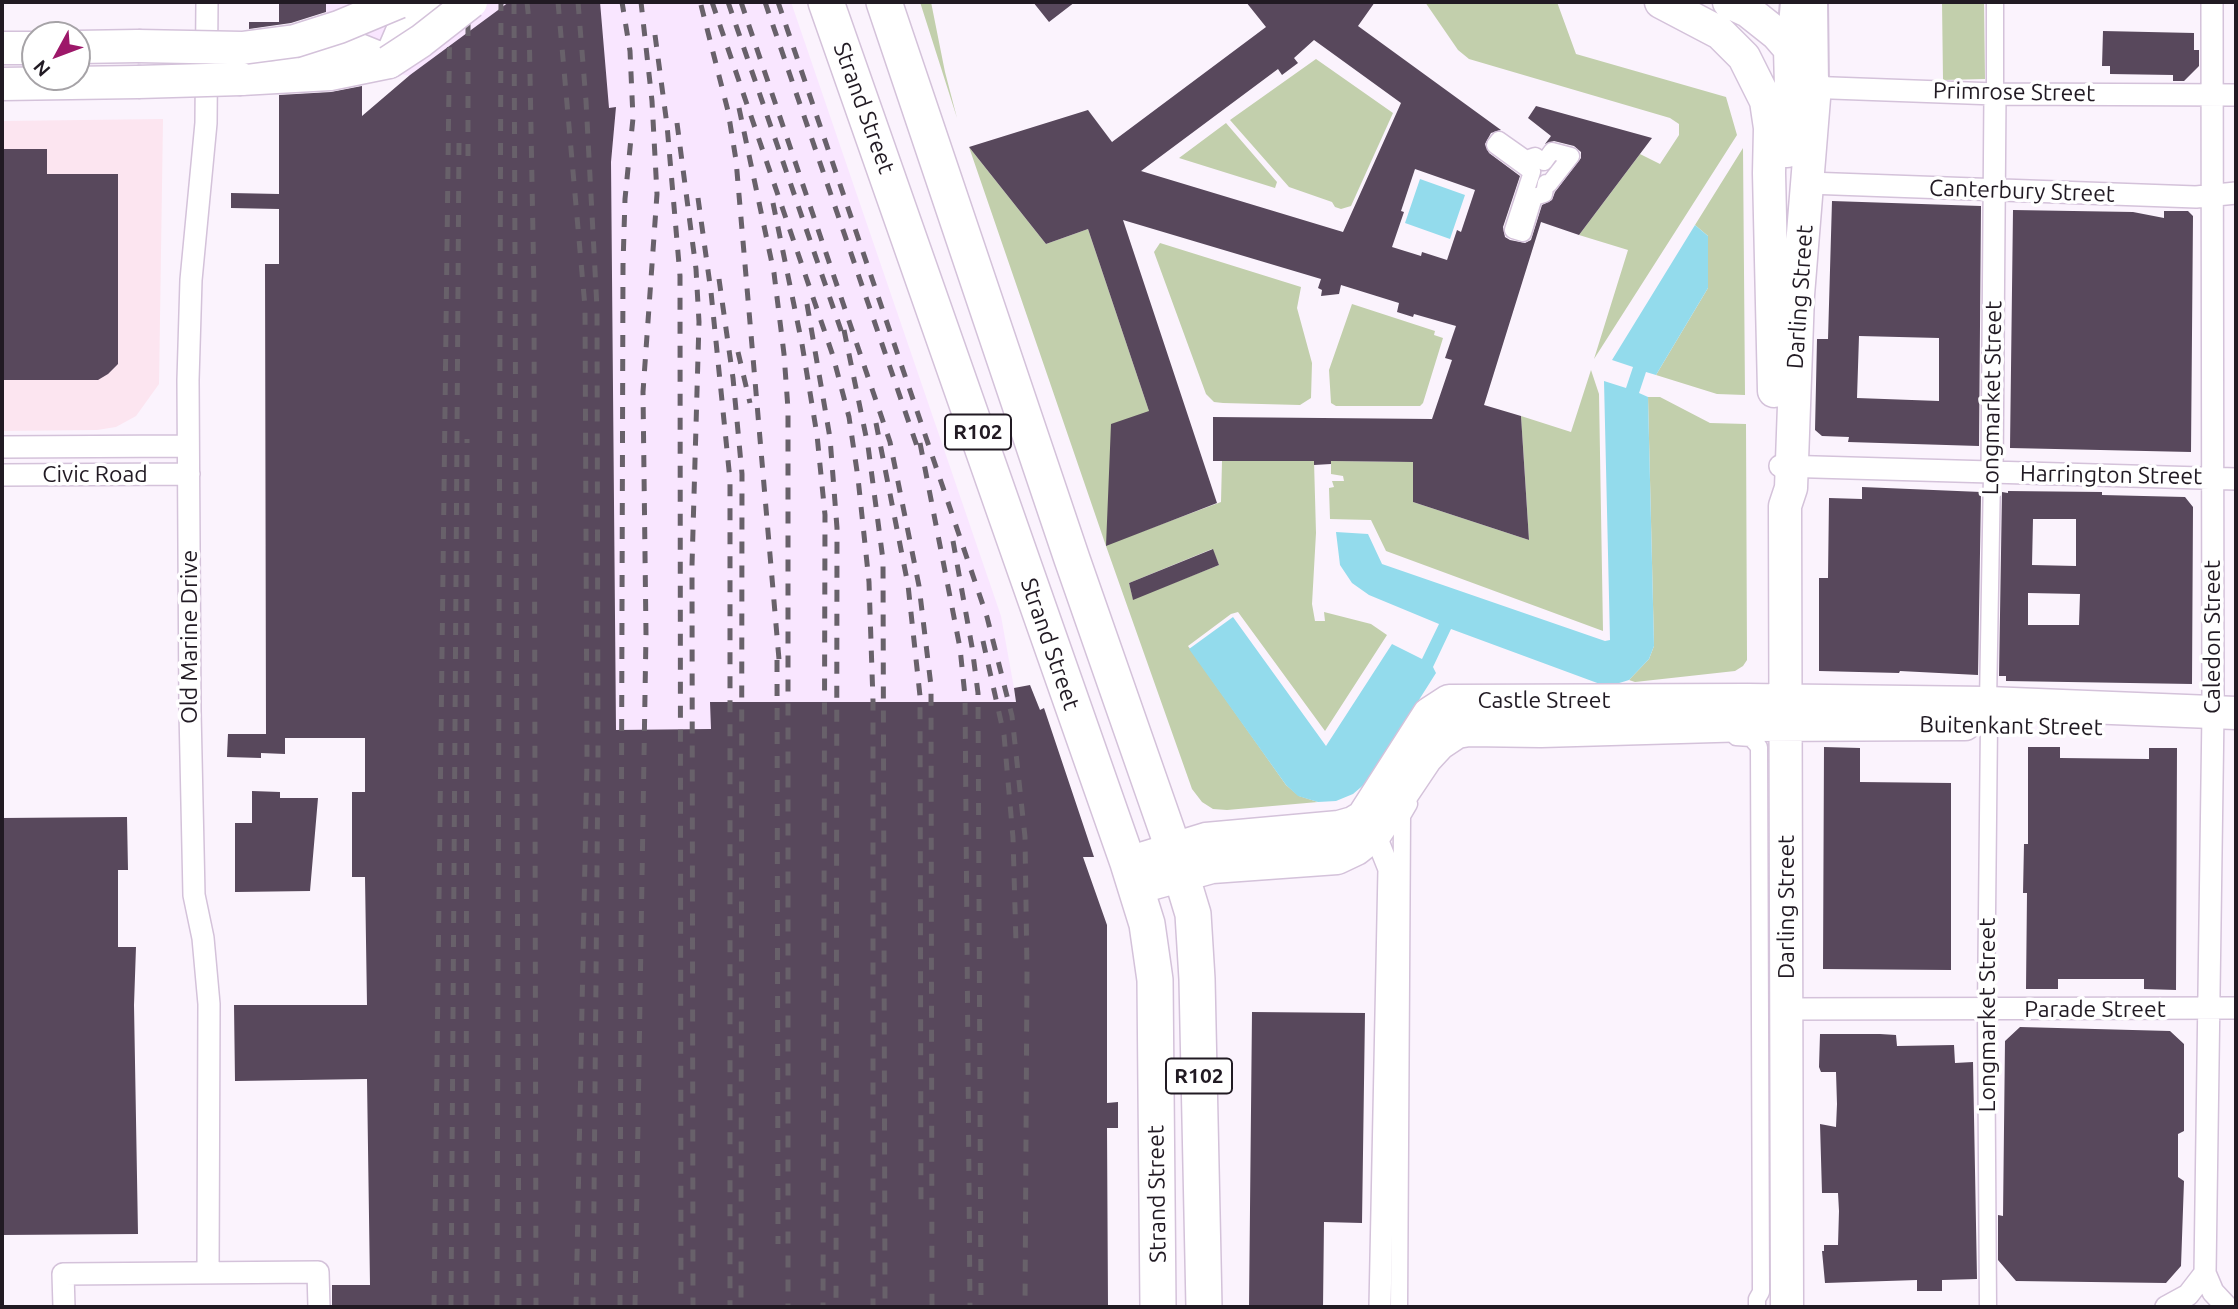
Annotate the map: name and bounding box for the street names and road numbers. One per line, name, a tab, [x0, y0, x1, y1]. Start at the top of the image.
street label: Strand Street	[827, 39, 901, 177]
street label: Primrose Street	[1933, 77, 2095, 107]
street label: Canterbury Street	[1929, 174, 2115, 208]
street label: Darling Street	[1781, 224, 1819, 370]
street label: Longmarket Street	[1977, 301, 2007, 495]
road number: R102	[945, 414, 1011, 450]
street label: Civic Road	[42, 460, 148, 488]
street label: Harrington Street	[2020, 460, 2202, 490]
street label: Old Marine Drive	[175, 550, 203, 724]
street label: Caledon Street	[2198, 560, 2226, 714]
street label: Strand Street	[1015, 574, 1085, 714]
street label: Castle Street	[1477, 686, 1611, 714]
street label: Buitenkant Street	[1919, 711, 2103, 741]
street label: Darling Street	[1772, 835, 1800, 979]
street label: Longmarket Street	[1973, 918, 2001, 1112]
street label: Parade Street	[2024, 995, 2166, 1023]
road number: R102	[1166, 1058, 1232, 1094]
street label: Strand Street	[1142, 1125, 1172, 1263]

